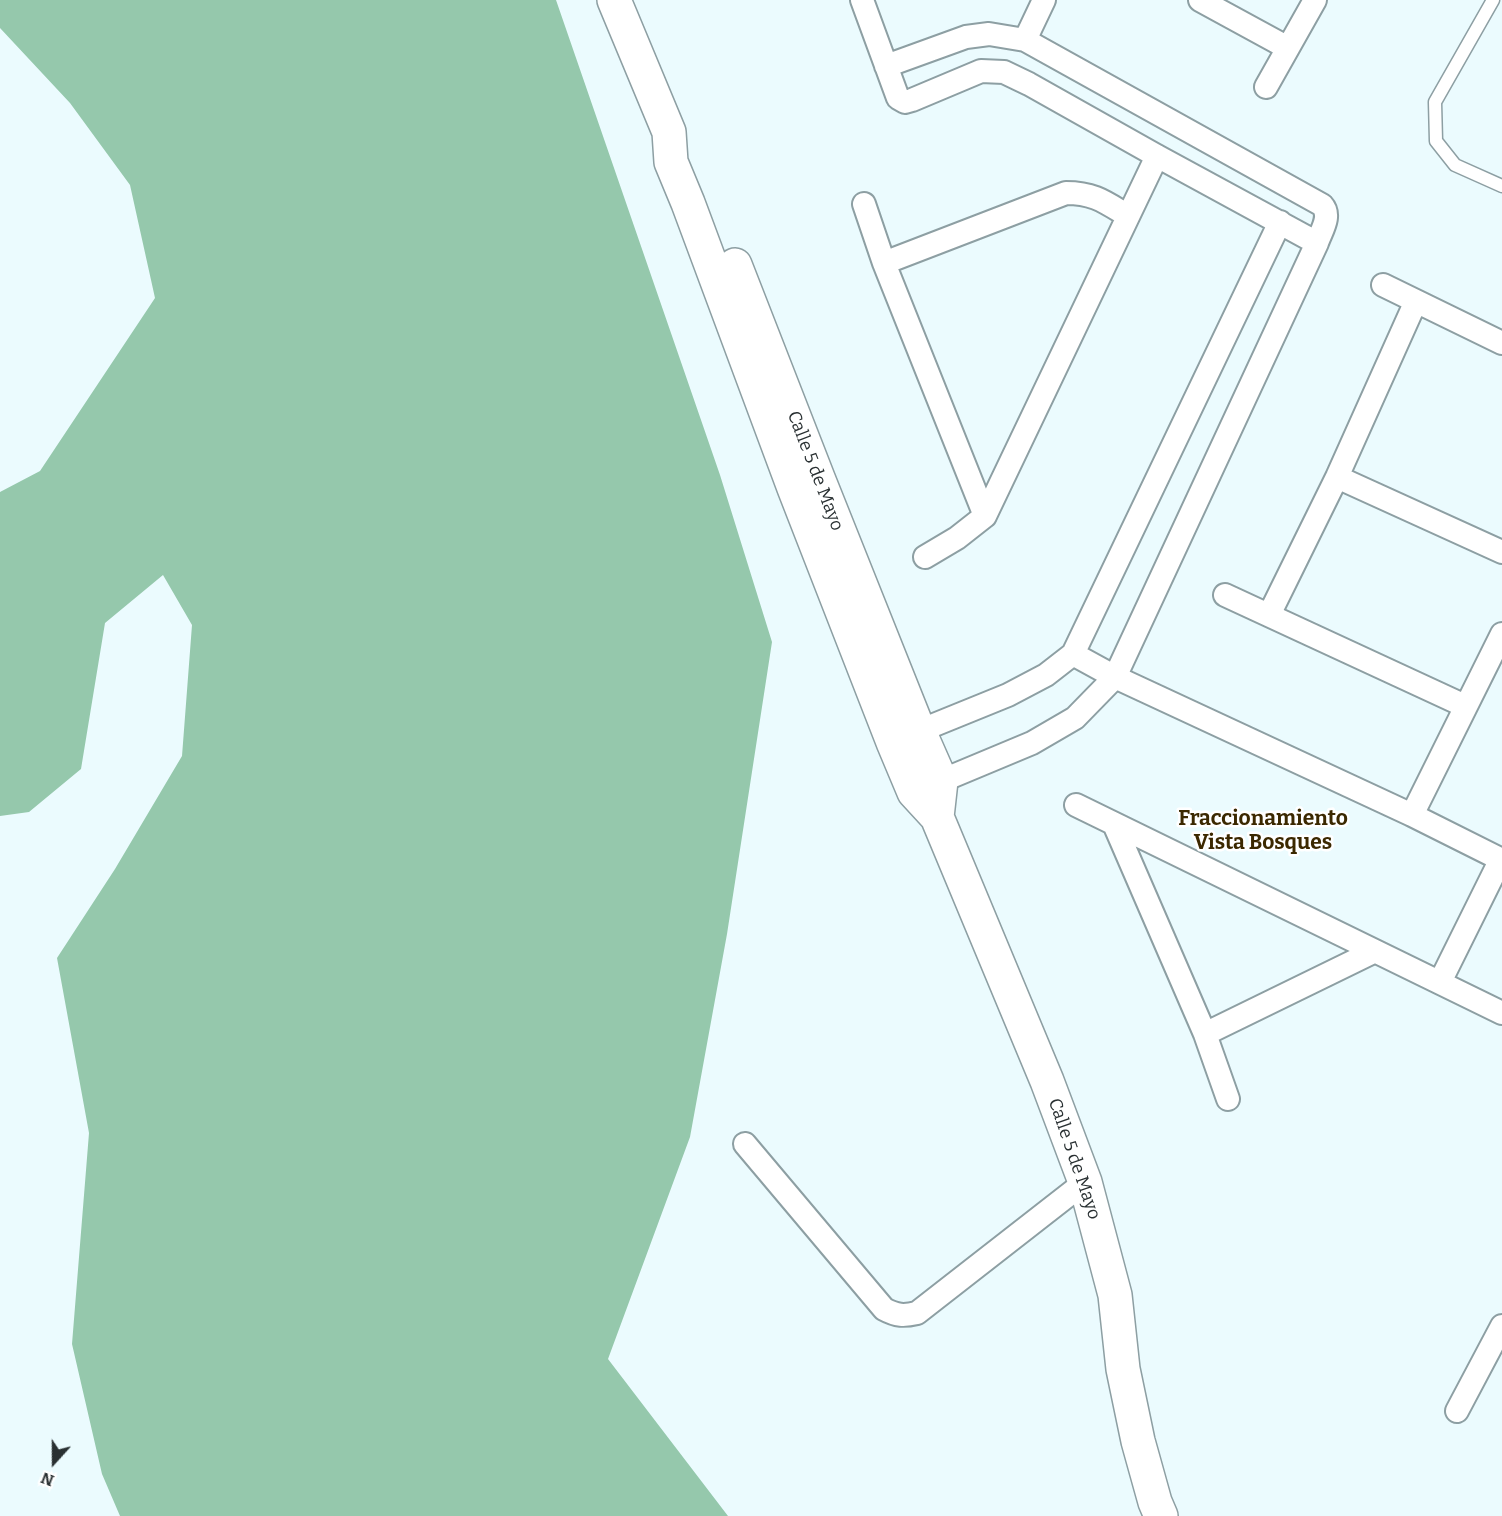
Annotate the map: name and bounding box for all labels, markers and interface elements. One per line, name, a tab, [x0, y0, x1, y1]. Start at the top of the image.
street label: Calle 5 de Mayo	[782, 408, 848, 534]
district label: Fraccionamiento Vista Bosques	[1178, 806, 1348, 856]
street label: Calle 5 de Mayo	[1043, 1096, 1105, 1222]
north arrow	[24, 1432, 84, 1492]
text: N	[38, 1468, 57, 1490]

